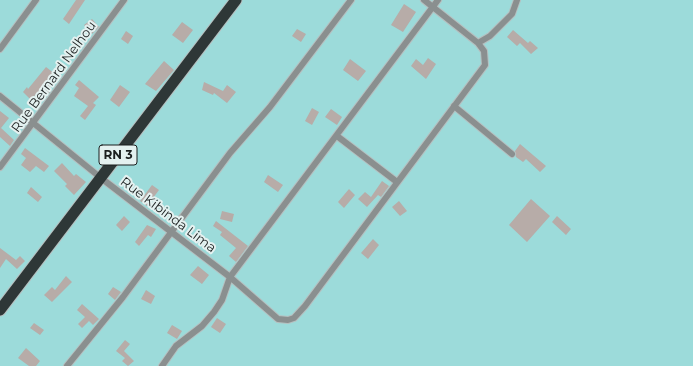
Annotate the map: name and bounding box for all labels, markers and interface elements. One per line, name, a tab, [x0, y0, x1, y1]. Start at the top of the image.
street label: Rue Bernard Nelhou	[8, 18, 100, 136]
road number: RN 3	[99, 145, 137, 165]
street label: Rue Kibinda Lima	[117, 174, 219, 256]

